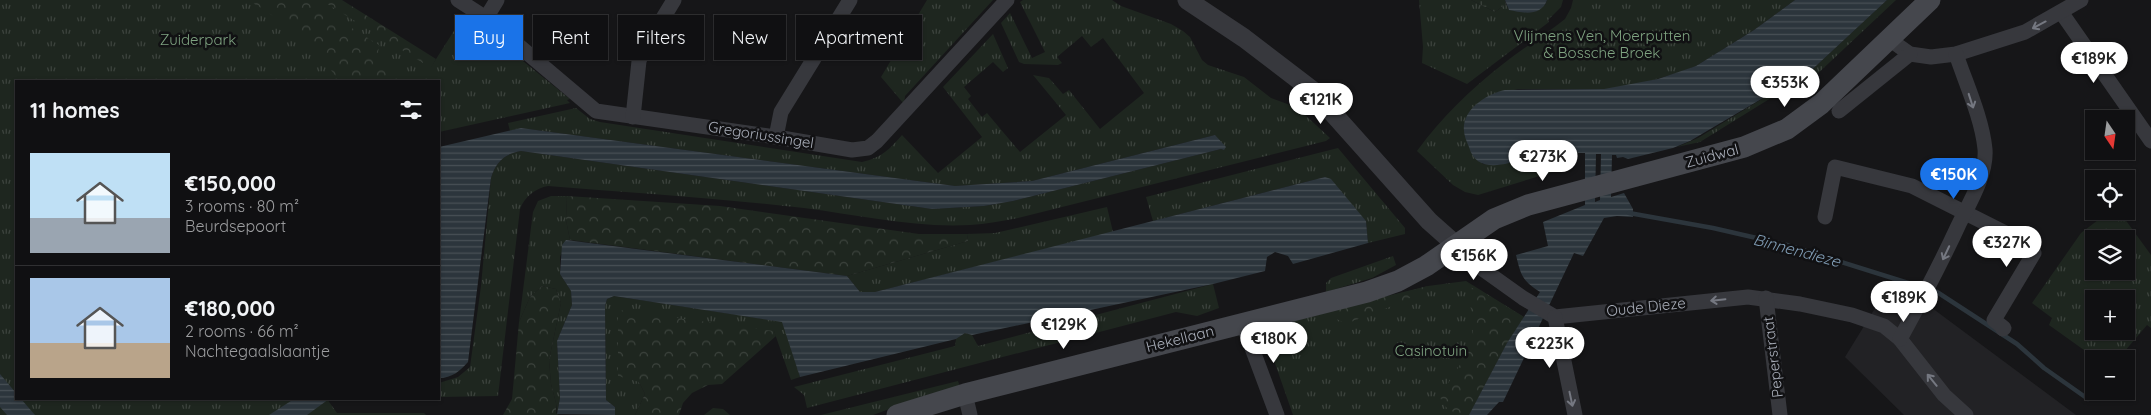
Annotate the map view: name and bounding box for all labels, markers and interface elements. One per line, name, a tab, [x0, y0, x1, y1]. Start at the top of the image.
chip: Buy	[455, 15, 523, 60]
chip: Rent	[533, 15, 608, 60]
chip: Filters	[618, 15, 704, 60]
chip: New	[714, 15, 786, 60]
chip: Apartment	[796, 15, 922, 60]
one-way arrow	[2032, 20, 2047, 30]
park label: Vlijmens Ven, Moerputten & Bossche Broek	[1513, 26, 1691, 62]
park label: Zuiderpark	[160, 30, 236, 49]
pin: €189K	[2059, 42, 2129, 84]
text: €189K	[2072, 48, 2116, 68]
pin: €353K	[1750, 66, 1820, 108]
text: €353K	[1762, 72, 1808, 92]
pin: €121K	[1286, 82, 1356, 125]
text: €121K	[1300, 89, 1342, 109]
one-way arrow	[1967, 92, 1977, 108]
icon: filters	[397, 96, 425, 124]
text: 11 homes	[30, 97, 120, 123]
north arrow	[2085, 110, 2135, 160]
map controls	[2085, 110, 2135, 400]
street label: Gregoriussingel	[707, 117, 815, 152]
street label: Zuidwal	[1683, 139, 1741, 172]
pin: €273K	[1508, 140, 1578, 182]
text: €273K	[1520, 146, 1567, 166]
pin: €150K	[1919, 158, 1989, 200]
text: €150K	[1931, 164, 1977, 184]
text: €150,000	[185, 170, 276, 196]
button: locate	[2085, 170, 2135, 220]
icon: home	[70, 173, 130, 233]
text: 3 rooms · 80 m²	[185, 196, 299, 216]
text: Beurdsepoort	[185, 216, 286, 236]
pin: €327K	[1972, 226, 2042, 268]
water label: Binnendieze	[1751, 229, 1844, 271]
button: layers	[2085, 230, 2135, 280]
text: €327K	[1984, 232, 2031, 252]
pin: €156K	[1439, 238, 1509, 281]
text: €156K	[1452, 245, 1496, 265]
one-way arrow	[1940, 245, 1950, 260]
pin: €189K	[1869, 280, 1939, 323]
text: €189K	[1882, 287, 1926, 307]
button: +	[2085, 290, 2135, 340]
street label: Oude Dieze	[1605, 293, 1687, 320]
text: €180,000	[185, 295, 275, 321]
one-way arrow	[1710, 295, 1726, 305]
icon: home	[70, 298, 130, 358]
pin: €129K	[1029, 308, 1099, 350]
text: €129K	[1042, 314, 1086, 334]
street label: Peperstraat	[1758, 315, 1787, 399]
text: 2 rooms · 66 m²	[185, 321, 299, 341]
street label: Hekellaan	[1144, 321, 1216, 356]
pin: €180K	[1239, 322, 1309, 364]
pin: €223K	[1515, 326, 1585, 369]
text: €180K	[1251, 328, 1297, 348]
text: €223K	[1526, 333, 1574, 353]
text: Nachtegaalslaantje	[185, 341, 330, 361]
park label: Casinotuin	[1395, 341, 1467, 360]
button: −	[2085, 350, 2135, 400]
one-way arrow	[1927, 374, 1938, 387]
one-way arrow	[1567, 391, 1577, 407]

